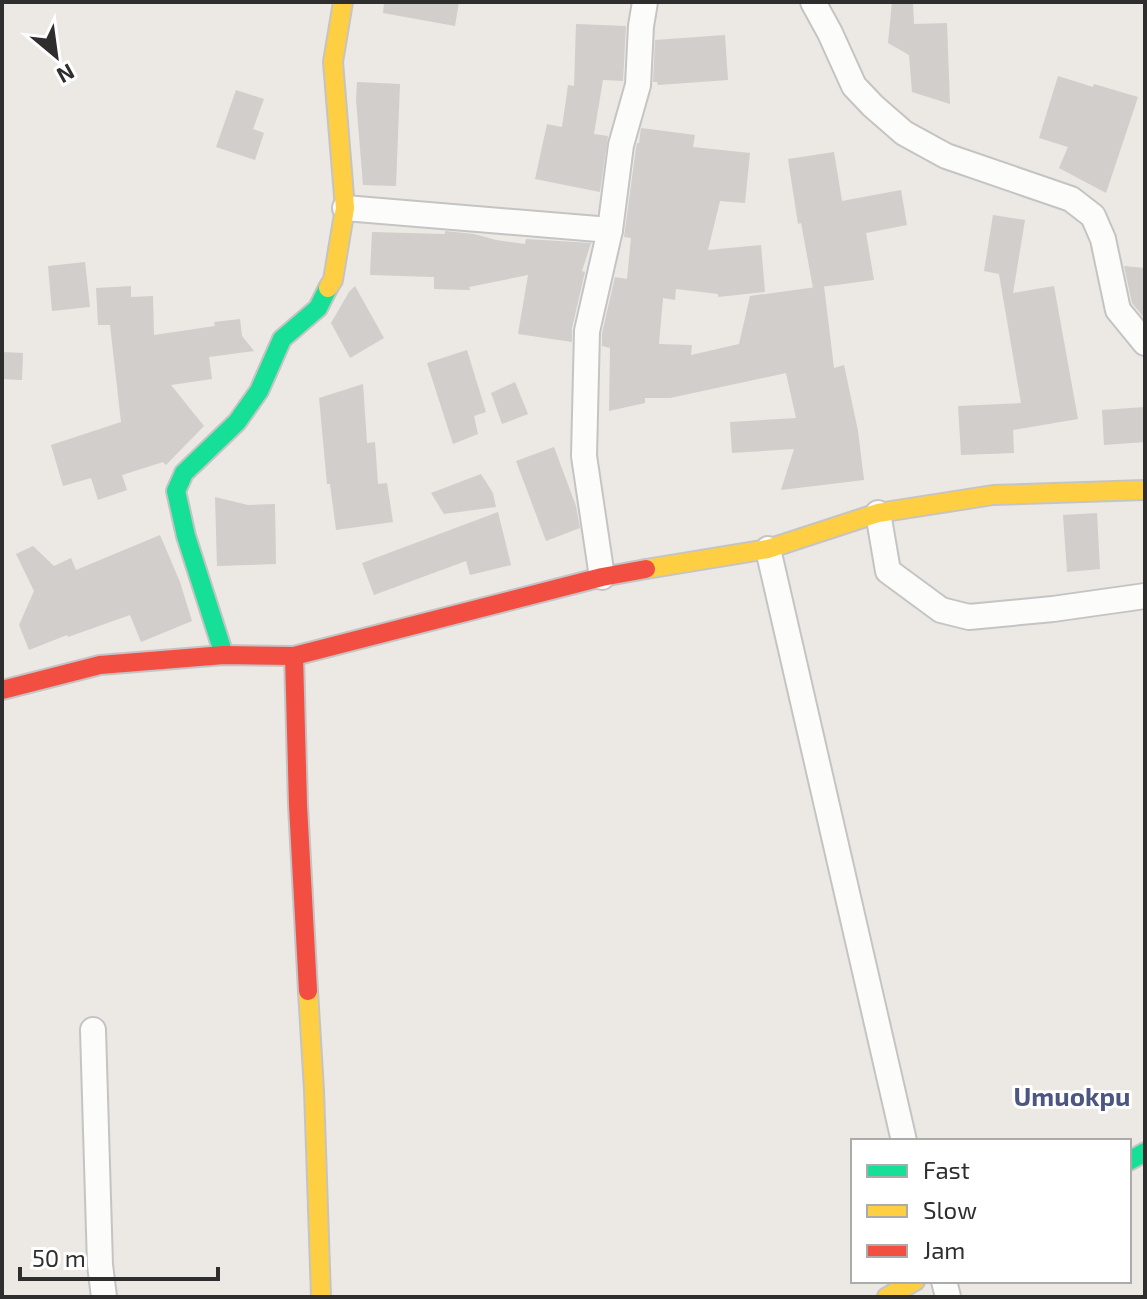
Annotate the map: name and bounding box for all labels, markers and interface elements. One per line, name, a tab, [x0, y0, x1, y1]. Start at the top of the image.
north arrow	[16, 16, 96, 96]
text: N	[53, 59, 79, 90]
district label: Umuokpu	[1013, 1080, 1131, 1111]
legend	[851, 1139, 1131, 1283]
text: Fast	[923, 1155, 970, 1184]
text: Slow	[923, 1195, 977, 1224]
scale bar	[20, 1231, 218, 1281]
text: Jam	[923, 1235, 965, 1264]
text: 50 m	[32, 1243, 86, 1272]

